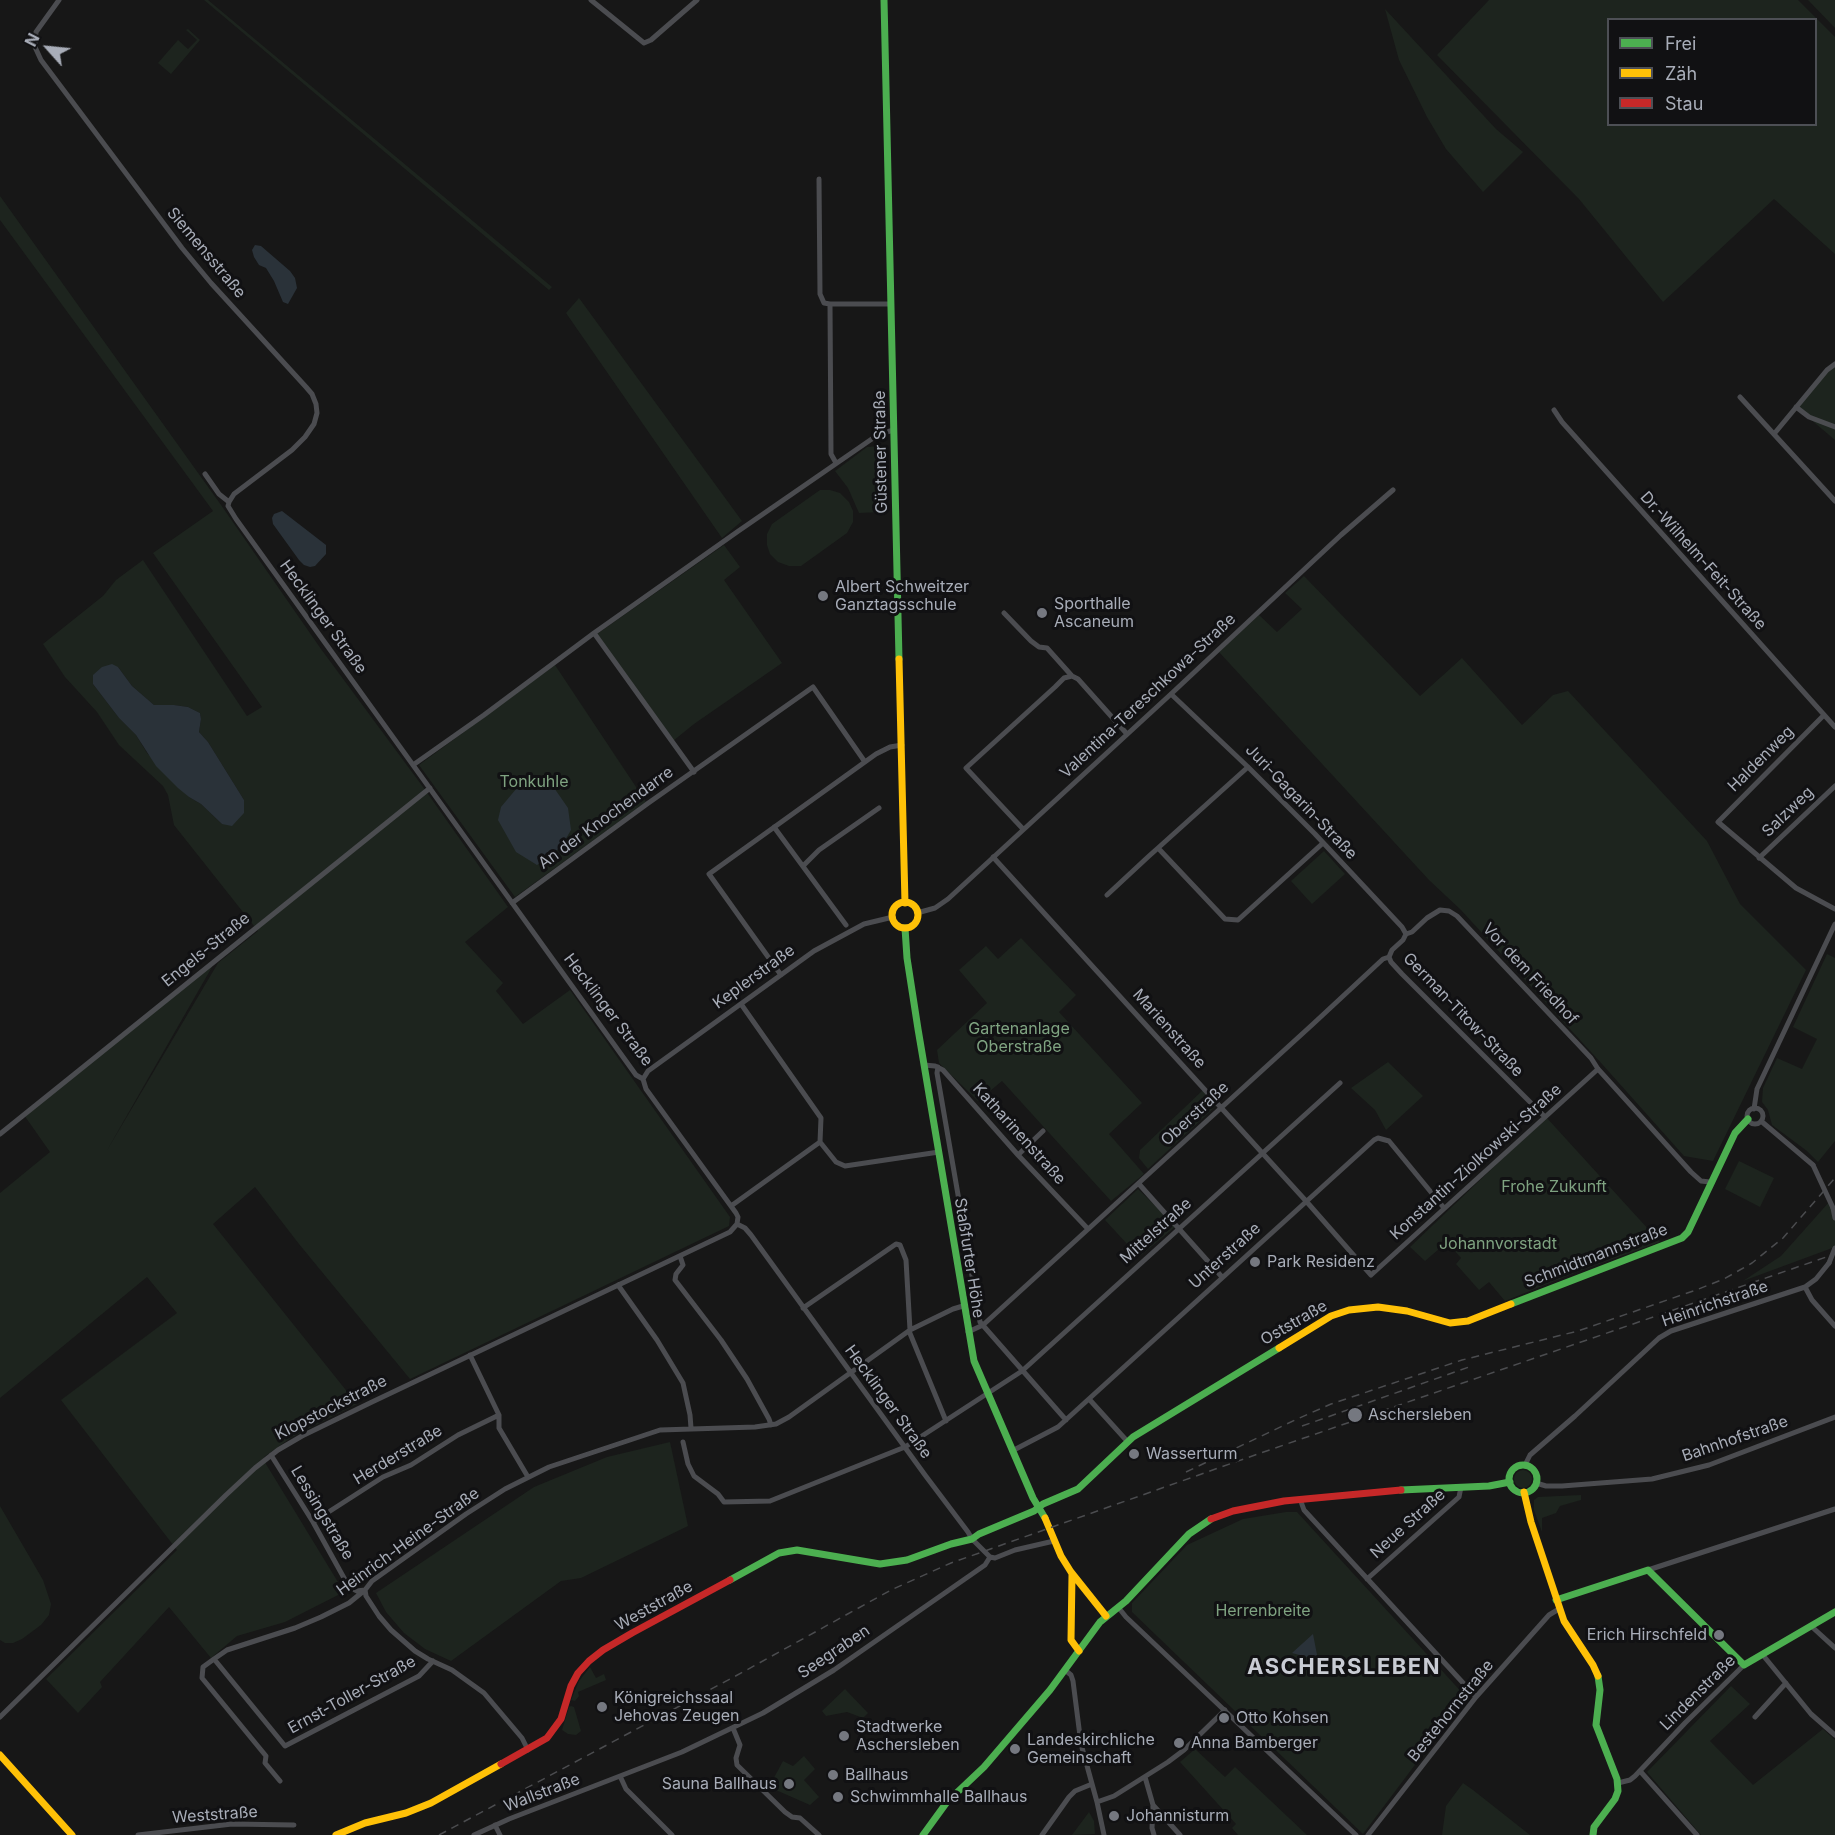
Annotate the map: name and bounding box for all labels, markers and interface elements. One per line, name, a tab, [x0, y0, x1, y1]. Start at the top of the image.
north arrow	[18, 18, 78, 78]
legend	[1607, 18, 1817, 126]
text: N	[20, 30, 44, 50]
text: Frei	[1665, 33, 1696, 54]
text: Zäh	[1665, 63, 1697, 84]
text: Stau	[1665, 93, 1703, 114]
street label: Siemensstraße	[162, 204, 250, 302]
street label: Güstener Straße	[870, 390, 892, 514]
street label: Dr.-Wilhelm-Feit-Straße	[1636, 488, 1770, 634]
street label: Hecklinger Straße	[275, 556, 371, 678]
place label: Albert Schweitzer Ganztagsschule	[835, 577, 969, 615]
marker: Albert Schweitzer Ganztagsschule	[816, 589, 830, 603]
place label: Sporthalle Ascaneum	[1054, 594, 1134, 632]
marker: Sporthalle Ascaneum	[1035, 606, 1049, 620]
street label: Valentina-Tereschkowa-Straße	[1056, 610, 1240, 782]
street label: Haldenweg	[1724, 722, 1798, 796]
street label: Juri-Gagarin-Straße	[1241, 740, 1361, 864]
street label: An der Knochendarre	[535, 763, 677, 873]
park label: Tonkuhle	[499, 772, 569, 792]
street label: Salzweg	[1758, 783, 1818, 841]
street label: Engels-Straße	[158, 909, 254, 991]
street label: Vor dem Friedhof	[1478, 919, 1582, 1029]
street label: Keplerstraße	[709, 941, 799, 1013]
street label: German-Titow-Straße	[1399, 949, 1527, 1081]
street label: Hecklinger Straße	[559, 950, 657, 1070]
street label: Marienstraße	[1128, 985, 1210, 1073]
park label: Gartenanlage Oberstraße	[968, 1019, 1070, 1057]
street label: Oberstraße	[1157, 1078, 1233, 1150]
street label: Katharinenstraße	[968, 1079, 1070, 1189]
street label: Konstantin-Ziolkowski-Straße	[1386, 1080, 1566, 1244]
park label: Frohe Zukunft	[1501, 1177, 1607, 1197]
street label: Mittelstraße	[1116, 1194, 1196, 1268]
street label: Staßfurter Höhe	[950, 1197, 988, 1319]
street label: Unterstraße	[1185, 1219, 1265, 1293]
street label: Schmidtmannstraße	[1522, 1220, 1670, 1292]
park label: Johannvorstadt	[1439, 1234, 1557, 1254]
place label: Park Residenz	[1267, 1252, 1375, 1272]
marker: Park Residenz	[1248, 1255, 1262, 1269]
street label: Heinrichstraße	[1659, 1277, 1771, 1331]
street label: Oststraße	[1257, 1296, 1331, 1350]
street label: Hecklinger Straße	[840, 1341, 936, 1463]
street label: Klopstockstraße	[272, 1372, 390, 1444]
place label: Aschersleben	[1368, 1405, 1472, 1425]
marker: Aschersleben	[1346, 1406, 1364, 1424]
street label: Bahnhofstraße	[1679, 1412, 1791, 1466]
street label: Herderstraße	[350, 1421, 446, 1489]
place label: Wasserturm	[1146, 1444, 1237, 1464]
marker: Wasserturm	[1127, 1447, 1141, 1461]
street label: Lessingstraße	[286, 1463, 358, 1563]
street label: Heinrich-Heine-Straße	[333, 1484, 483, 1600]
street label: Neue Straße	[1367, 1485, 1449, 1563]
street label: Weststraße	[612, 1577, 696, 1635]
park label: Herrenbreite	[1215, 1601, 1311, 1621]
street label: Seegraben	[795, 1621, 873, 1683]
place label: Erich Hirschfeld	[1587, 1625, 1707, 1645]
marker: Erich Hirschfeld	[1712, 1628, 1726, 1642]
street label: Lindenstraße	[1656, 1651, 1740, 1735]
street label: Ernst-Toller-Straße	[285, 1652, 419, 1738]
district label: ASCHERSLEBEN	[1247, 1654, 1441, 1680]
street label: Bestehornstraße	[1404, 1656, 1498, 1766]
place label: Königreichssaal Jehovas Zeugen	[614, 1688, 739, 1726]
marker: Königreichssaal Jehovas Zeugen	[595, 1700, 609, 1714]
place label: Otto Kohsen	[1236, 1708, 1329, 1728]
marker: Otto Kohsen	[1217, 1711, 1231, 1725]
place label: Stadtwerke Aschersleben	[856, 1717, 960, 1755]
marker: Stadtwerke Aschersleben	[837, 1729, 851, 1743]
place label: Landeskirchliche Gemeinschaft	[1027, 1730, 1155, 1768]
place label: Anna Bamberger	[1191, 1733, 1318, 1753]
marker: Anna Bamberger	[1172, 1736, 1186, 1750]
marker: Landeskirchliche Gemeinschaft	[1008, 1742, 1022, 1756]
place label: Ballhaus	[845, 1765, 909, 1785]
marker: Ballhaus	[826, 1768, 840, 1782]
street label: Wallstraße	[501, 1770, 583, 1816]
place label: Sauna Ballhaus	[662, 1774, 777, 1794]
marker: Sauna Ballhaus	[782, 1777, 796, 1791]
place label: Schwimmhalle Ballhaus	[850, 1787, 1027, 1807]
marker: Schwimmhalle Ballhaus	[831, 1790, 845, 1804]
street label: Weststraße	[172, 1802, 258, 1828]
place label: Johannisturm	[1126, 1806, 1229, 1826]
marker: Johannisturm	[1107, 1809, 1121, 1823]

